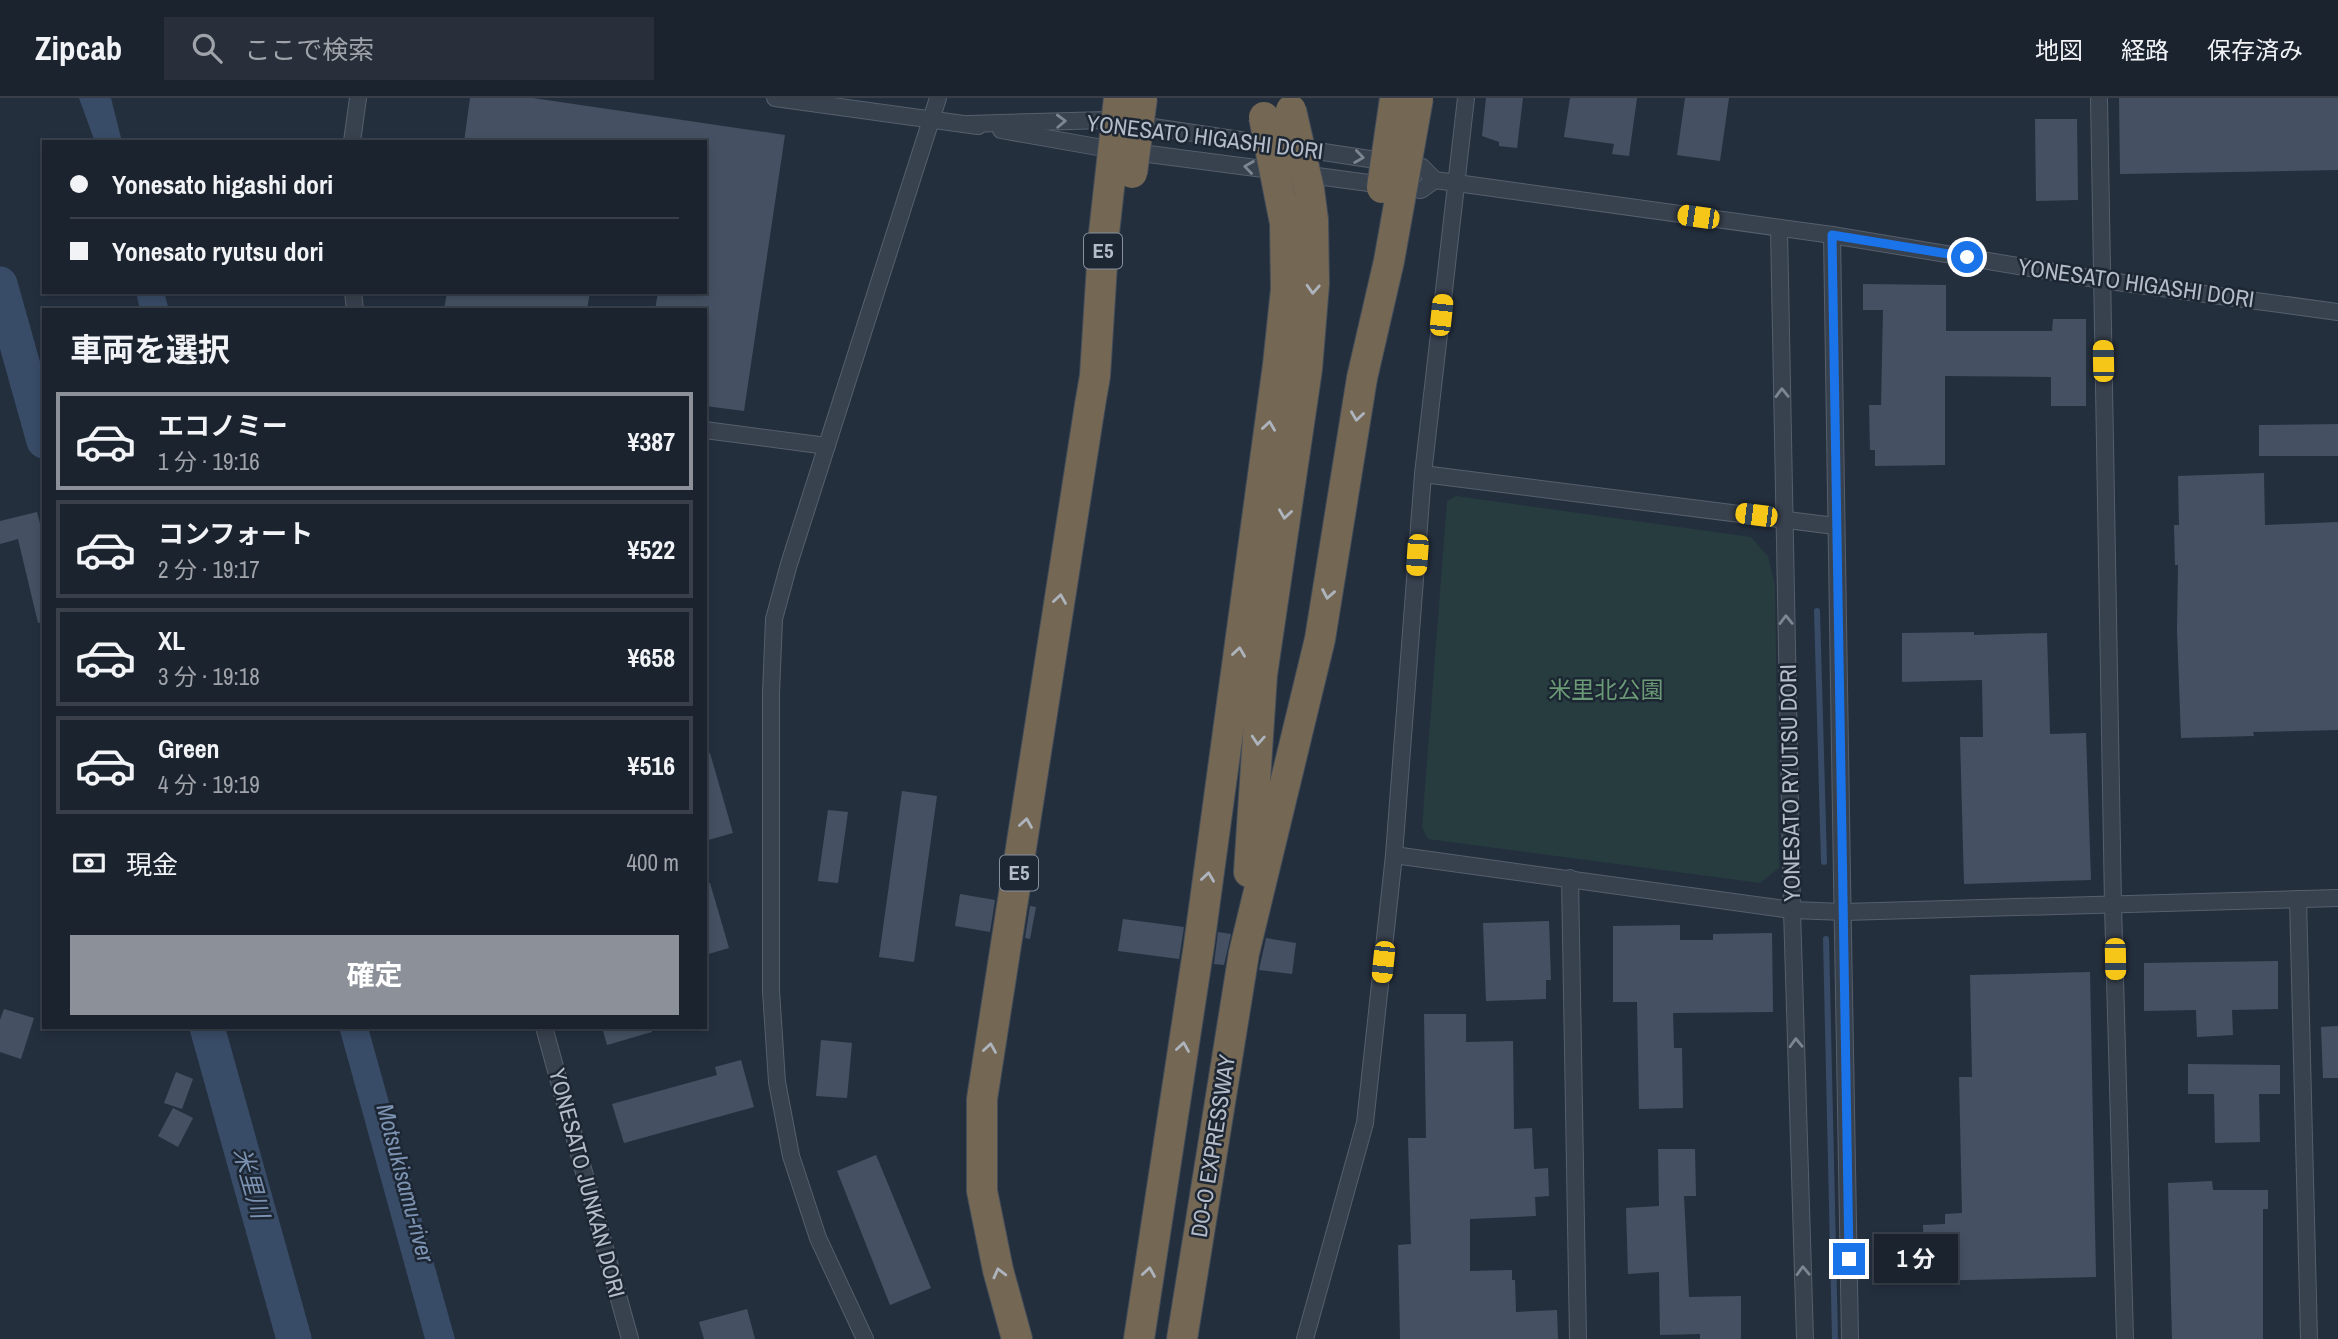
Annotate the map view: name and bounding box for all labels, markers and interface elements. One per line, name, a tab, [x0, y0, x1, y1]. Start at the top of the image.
search box	[164, 17, 654, 80]
text: Zipcab	[35, 26, 122, 70]
icon: search	[188, 29, 226, 67]
text: ここで検索	[244, 32, 374, 67]
text: 地図	[2035, 34, 2083, 66]
text: 経路	[2121, 34, 2169, 66]
text: 保存済み	[2207, 34, 2303, 66]
street label: YONESATO HIGASHI DORI	[1085, 107, 1325, 166]
one-way arrow	[1055, 114, 1066, 129]
one-way arrow	[1353, 149, 1365, 164]
one-way arrow	[1243, 160, 1255, 175]
text: Yonesato higashi dori	[112, 167, 333, 202]
car	[1676, 204, 1721, 230]
text: Yonesato ryutsu dori	[112, 234, 324, 269]
road number: E5	[1084, 234, 1122, 268]
route start	[1951, 241, 1983, 273]
street label: YONESATO HIGASHI DORI	[2016, 251, 2256, 314]
one-way arrow	[1306, 283, 1321, 294]
car	[1429, 293, 1454, 337]
text: 車両を選択	[70, 328, 230, 371]
car	[2093, 340, 2114, 382]
one-way arrow	[1774, 387, 1790, 397]
text: エコノミー	[158, 408, 288, 443]
icon: car	[74, 410, 137, 473]
one-way arrow	[1350, 410, 1365, 422]
one-way arrow	[1262, 420, 1277, 432]
text: ¥387	[628, 424, 675, 459]
text: 1 分 · 19:16	[158, 446, 260, 477]
car	[1734, 502, 1779, 528]
one-way arrow	[1278, 508, 1293, 520]
text: コンフォート	[158, 516, 313, 551]
icon: car	[74, 518, 137, 581]
text: ¥522	[628, 532, 675, 567]
car	[1406, 533, 1429, 577]
text: 2 分 · 19:17	[158, 554, 260, 585]
one-way arrow	[1321, 588, 1336, 600]
one-way arrow	[1052, 593, 1067, 604]
one-way arrow	[1779, 614, 1794, 625]
text: XL	[158, 623, 185, 658]
icon: car	[74, 626, 137, 689]
text: ¥658	[628, 640, 675, 675]
one-way arrow	[1231, 646, 1246, 658]
text: 3 分 · 19:18	[158, 661, 260, 692]
street label: YONESATO RYUTSU DORI	[1772, 664, 1807, 902]
park label: 米里北公園	[1549, 674, 1664, 705]
text: Green	[158, 731, 220, 766]
icon: car	[74, 734, 137, 797]
one-way arrow	[1250, 735, 1265, 746]
text: ¥516	[628, 748, 675, 783]
text: 4 分 · 19:19	[158, 769, 260, 800]
one-way arrow	[1018, 818, 1033, 829]
icon: cash	[70, 844, 108, 882]
text: 現金	[126, 847, 178, 882]
text: 400 m	[627, 847, 679, 878]
road number: E5	[1000, 856, 1038, 890]
one-way arrow	[1200, 871, 1215, 883]
button: 確定	[70, 935, 679, 1015]
car	[2105, 938, 2126, 980]
car	[1371, 940, 1396, 984]
one-way arrow	[1788, 1038, 1804, 1048]
one-way arrow	[1175, 1041, 1190, 1052]
one-way arrow	[982, 1042, 997, 1054]
street label: DO-O EXPRESSWAY	[1183, 1052, 1242, 1239]
street label: YONESATO JUNKAN DORI	[542, 1065, 633, 1301]
water label: Motsukisamu-river	[369, 1100, 443, 1267]
water label: 米里川	[227, 1144, 278, 1225]
callout: 1 分	[1874, 1234, 1958, 1284]
route end	[1833, 1243, 1865, 1275]
text: 1 分	[1897, 1243, 1935, 1274]
one-way arrow	[1795, 1265, 1811, 1276]
one-way arrow	[1141, 1266, 1156, 1277]
one-way arrow	[993, 1267, 1007, 1279]

